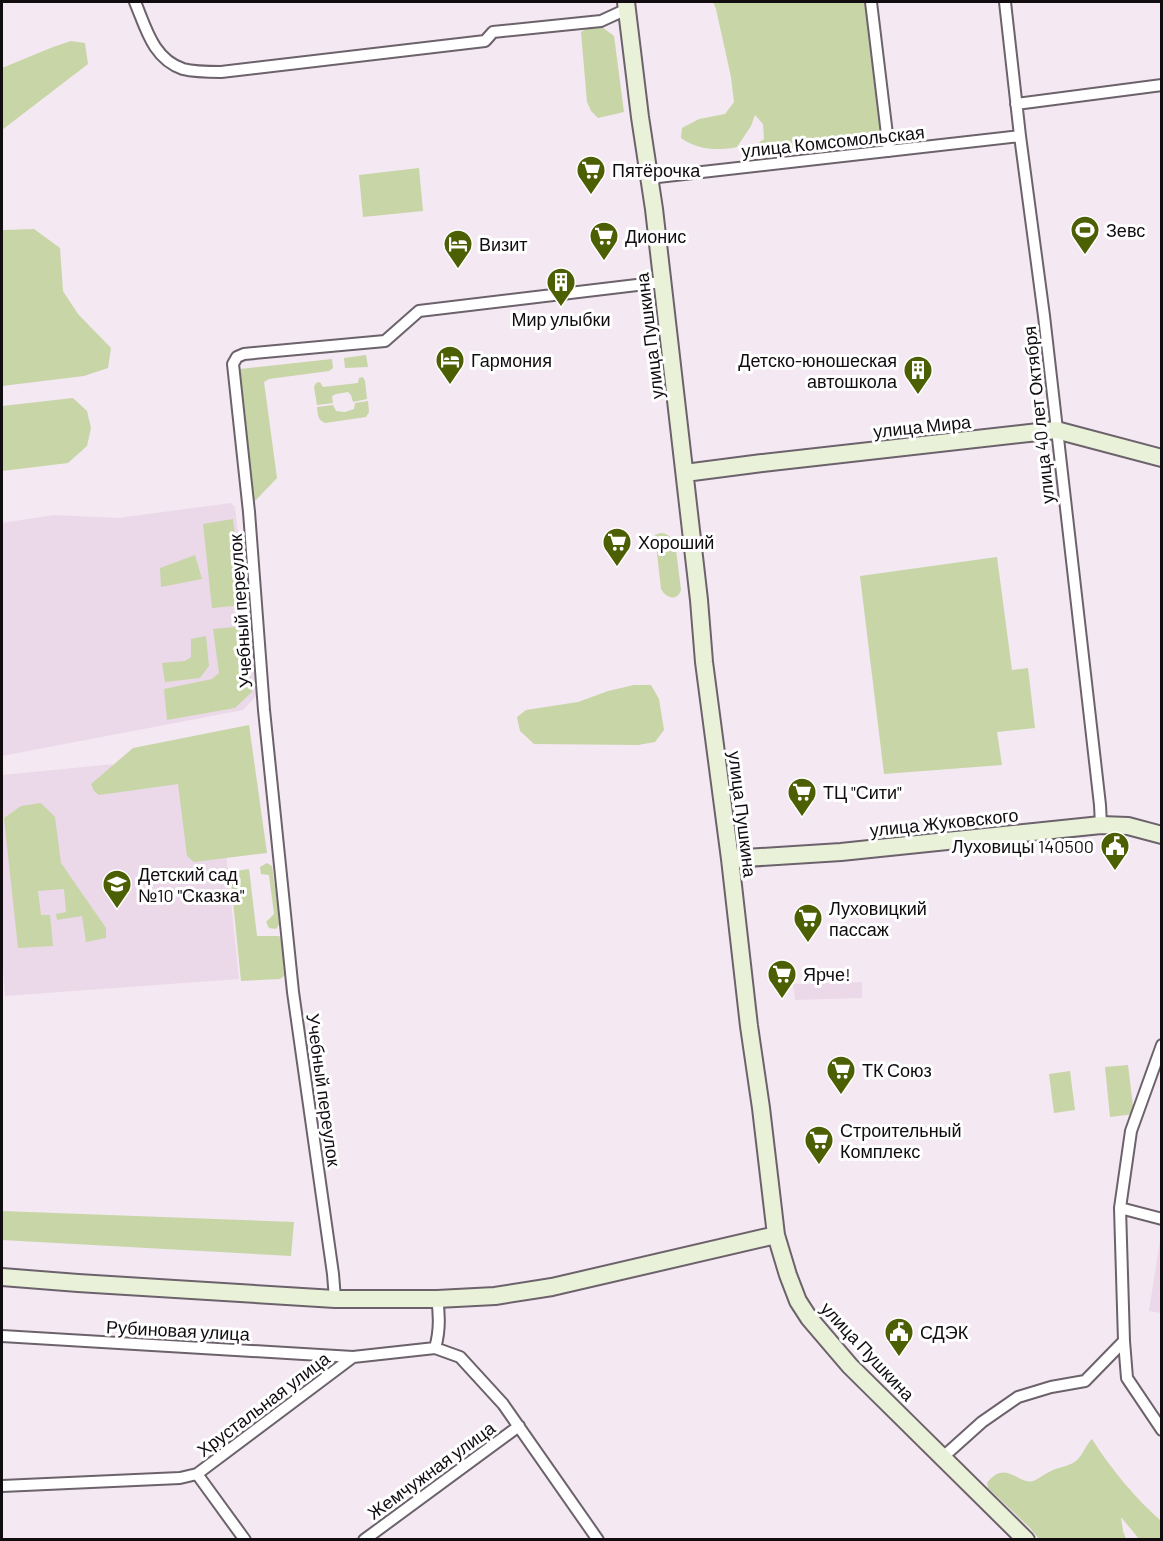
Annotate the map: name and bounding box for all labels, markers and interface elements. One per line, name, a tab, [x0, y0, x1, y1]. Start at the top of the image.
street label: улица Комсомольская	[740, 120, 926, 162]
supermarket icon: Пятёрочка	[575, 154, 607, 196]
place label: Пятёрочка	[612, 159, 701, 181]
sports icon: Зевс	[1069, 214, 1101, 256]
place label: Зевс	[1106, 219, 1145, 241]
supermarket icon: Дионис	[588, 220, 620, 262]
place label: Дионис	[625, 225, 686, 247]
hotel icon: Визит	[442, 228, 474, 270]
place label: Визит	[479, 233, 528, 255]
building icon: Мир улыбки	[545, 266, 577, 308]
street label: улица Пушкина	[630, 270, 668, 401]
place label: Мир улыбки	[512, 308, 610, 330]
street label: улица 40 лет Октября	[1018, 325, 1058, 505]
hotel icon: Гармония	[434, 344, 466, 386]
place label: Гармония	[471, 349, 552, 371]
place label: Детско-юношеская автошкола	[738, 349, 898, 392]
building icon: Детско-юношеская автошкола	[902, 354, 934, 396]
street label: улица Мира	[872, 410, 973, 442]
supermarket icon: Хороший	[601, 526, 633, 568]
place label: Хороший	[638, 531, 714, 553]
street label: Учебный переулок	[224, 533, 256, 689]
street label: улица Пушкина	[724, 749, 762, 880]
supermarket icon: ТЦ "Сити"	[786, 776, 818, 818]
place label: ТЦ "Сити"	[823, 781, 902, 803]
street label: улица Жуковского	[869, 803, 1019, 841]
public building icon: Луховицы 140500	[1099, 830, 1131, 872]
place label: Луховицы 140500	[952, 835, 1094, 857]
place label: Детский сад №10 "Сказка"	[138, 863, 245, 906]
school or university icon: Детский сад №10 "Сказка"	[101, 868, 133, 910]
place label: Луховицкий пассаж	[829, 897, 927, 940]
supermarket icon: Луховицкий пассаж	[792, 902, 824, 944]
supermarket icon: Ярче!	[766, 958, 798, 1000]
place label: Ярче!	[803, 963, 851, 985]
street label: Учебный переулок	[302, 1012, 346, 1168]
supermarket icon: ТК Союз	[825, 1054, 857, 1096]
place label: ТК Союз	[862, 1059, 932, 1081]
place label: Строительный Комплекс	[840, 1119, 962, 1162]
supermarket icon: Строительный Комплекс	[803, 1124, 835, 1166]
street label: улица Пушкина	[817, 1297, 920, 1406]
street label: Рубиновая улица	[106, 1315, 251, 1345]
public building icon: СДЭК	[883, 1316, 915, 1358]
place label: СДЭК	[920, 1321, 969, 1343]
street label: Хрустальная улица	[192, 1346, 334, 1461]
street label: Жемчужная улица	[363, 1416, 500, 1524]

